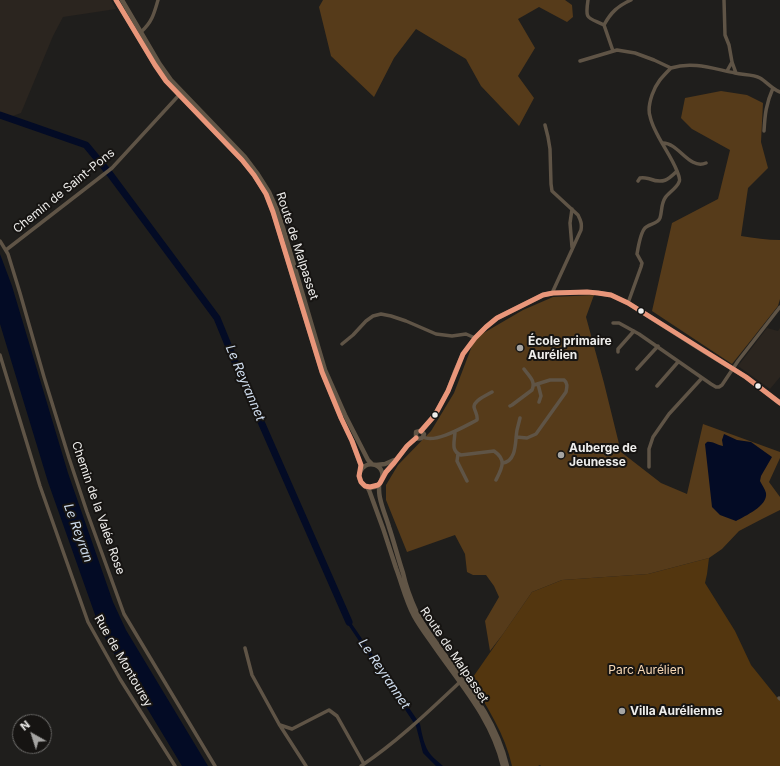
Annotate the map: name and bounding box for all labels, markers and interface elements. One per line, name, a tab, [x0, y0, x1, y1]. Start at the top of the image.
street label: Chemin de Saint-Pons	[10, 146, 118, 236]
street label: Route de Malpasset	[273, 191, 321, 301]
unlabelled marker	[636, 306, 646, 316]
place label: École primaire Aurélien	[528, 334, 612, 362]
water label: Le Reyrannet	[222, 343, 268, 423]
marker: École primaire Aurélien	[515, 343, 525, 353]
unlabelled marker	[753, 381, 763, 391]
unlabelled marker	[430, 410, 440, 420]
street label: Chemin de la Valée Rose	[68, 439, 128, 577]
place label: Auberge de Jeunesse	[569, 441, 637, 469]
marker: Auberge de Jeunesse	[556, 450, 566, 460]
water label: Le Reyran	[60, 501, 96, 565]
street label: Route de Malpasset	[417, 605, 491, 705]
street label: Rue de Montourey	[91, 612, 155, 710]
water label: Le Reyrannet	[355, 636, 413, 712]
park label: Parc Aurélien	[608, 663, 684, 677]
place label: Villa Aurélienne	[630, 704, 722, 718]
marker: Villa Aurélienne	[617, 706, 627, 716]
north arrow	[12, 714, 52, 754]
text: N	[17, 717, 33, 734]

